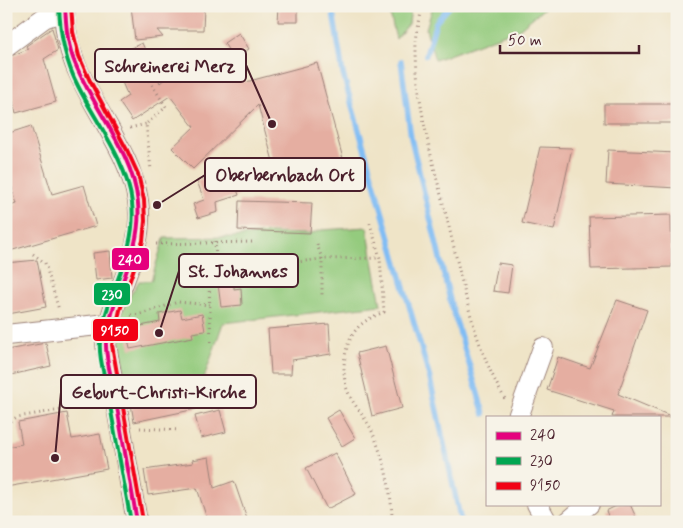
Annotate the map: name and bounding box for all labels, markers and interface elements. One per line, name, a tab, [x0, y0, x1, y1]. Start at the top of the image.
scale bar	[500, 22, 639, 54]
text: 50 m	[508, 31, 542, 51]
callout: Schreinerei Merz	[95, 49, 246, 82]
text: Schreinerei Merz	[105, 55, 235, 79]
callout: Oberbernbach Ort	[205, 158, 365, 191]
text: Oberbernbach Ort	[215, 164, 355, 188]
line badge: 240	[111, 247, 150, 271]
text: 240	[118, 251, 142, 269]
callout: St. Johannes	[179, 254, 298, 287]
text: St. Johannes	[188, 260, 288, 284]
line badge: 230	[93, 282, 131, 306]
text: 230	[101, 286, 123, 304]
line badge: 9150	[92, 318, 139, 342]
text: 9150	[101, 322, 129, 340]
callout: Geburt-Christi-Kirche	[61, 375, 256, 408]
text: Geburt-Christi-Kirche	[71, 381, 247, 405]
legend	[486, 416, 660, 506]
text: 240	[530, 426, 555, 446]
text: 230	[530, 452, 553, 472]
text: 9150	[530, 476, 561, 496]

